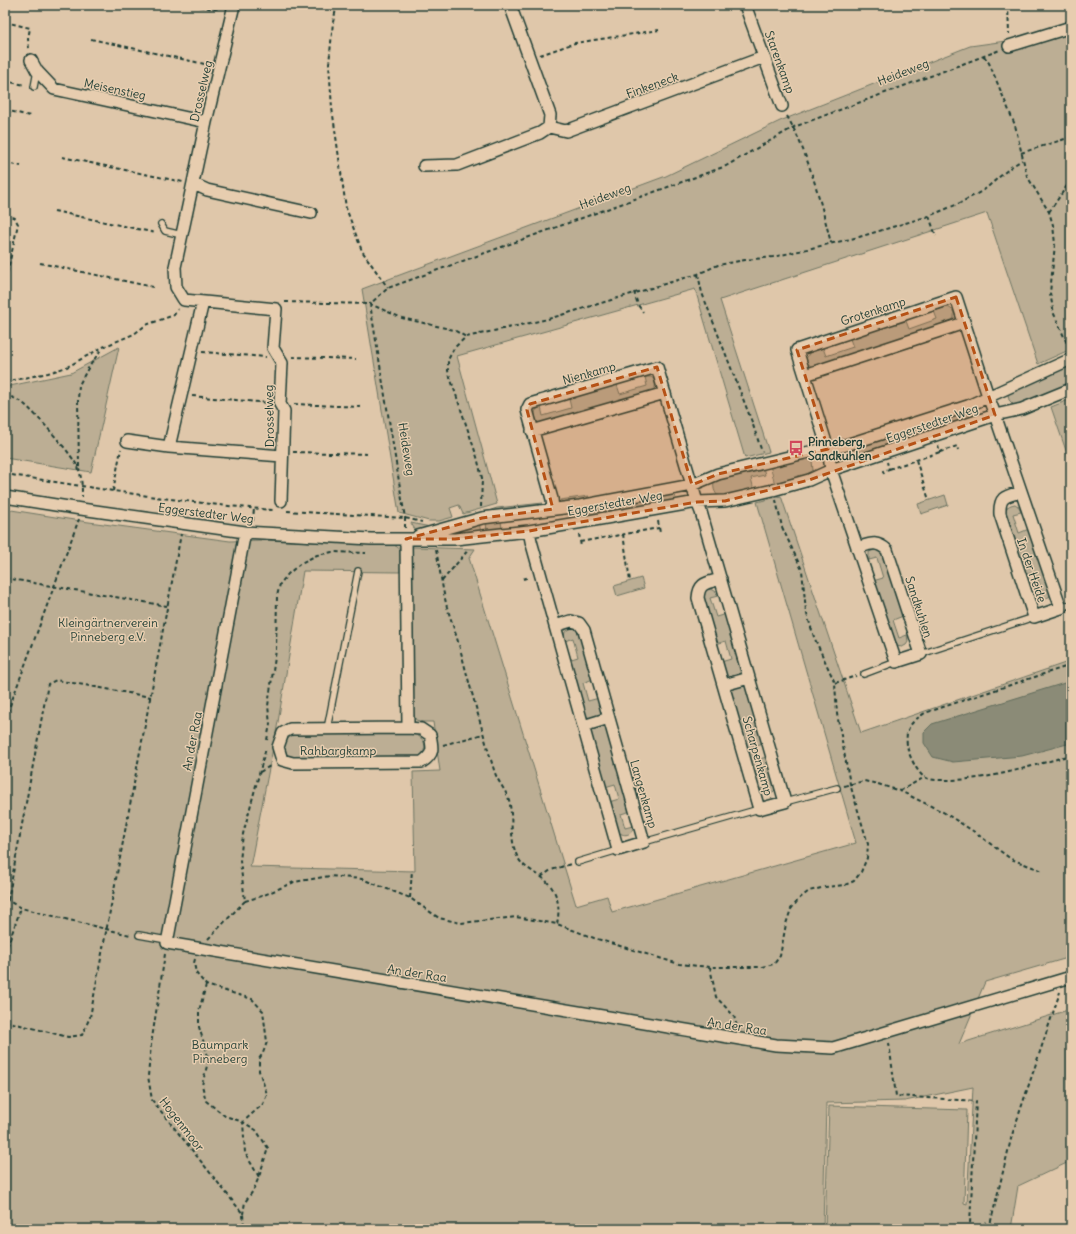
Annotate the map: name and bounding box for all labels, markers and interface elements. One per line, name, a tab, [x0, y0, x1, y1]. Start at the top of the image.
street label: Starenkamp	[762, 29, 798, 96]
street label: Heideweg	[875, 55, 931, 89]
street label: Drosselweg	[187, 59, 215, 123]
street label: Finkeneck	[624, 69, 680, 101]
street label: Meisenstieg	[83, 75, 147, 103]
street label: Heideweg	[577, 180, 633, 212]
street label: Grotenkamp	[838, 293, 908, 329]
street label: Nienkamp	[561, 358, 617, 388]
street label: Drosselweg	[261, 385, 277, 447]
street label: Eggerstedter Weg	[884, 400, 980, 446]
street label: Heideweg	[395, 421, 419, 477]
place label: Pinneberg, Sandkuhlen	[808, 434, 872, 463]
bus stop icon: Pinneberg, Sandkuhlen	[787, 439, 805, 457]
street label: Eggerstedter Weg	[566, 487, 664, 519]
street label: Eggerstedter Weg	[157, 500, 255, 526]
street label: In der Heide	[1014, 536, 1050, 604]
street label: Sandkuhlen	[902, 574, 936, 640]
park label: Kleingärtnerverein Pinneberg e.V.	[58, 615, 158, 644]
street label: An der Raa	[179, 710, 205, 772]
street label: Scharpenkamp	[739, 715, 777, 798]
street label: Rahbargkamp	[300, 743, 376, 758]
street label: Langenkamp	[627, 758, 661, 830]
street label: An der Raa	[386, 961, 448, 985]
street label: An der Raa	[706, 1014, 768, 1038]
park label: Baumpark Pinneberg	[192, 1037, 248, 1066]
street label: Hogenmoor	[156, 1094, 208, 1154]

